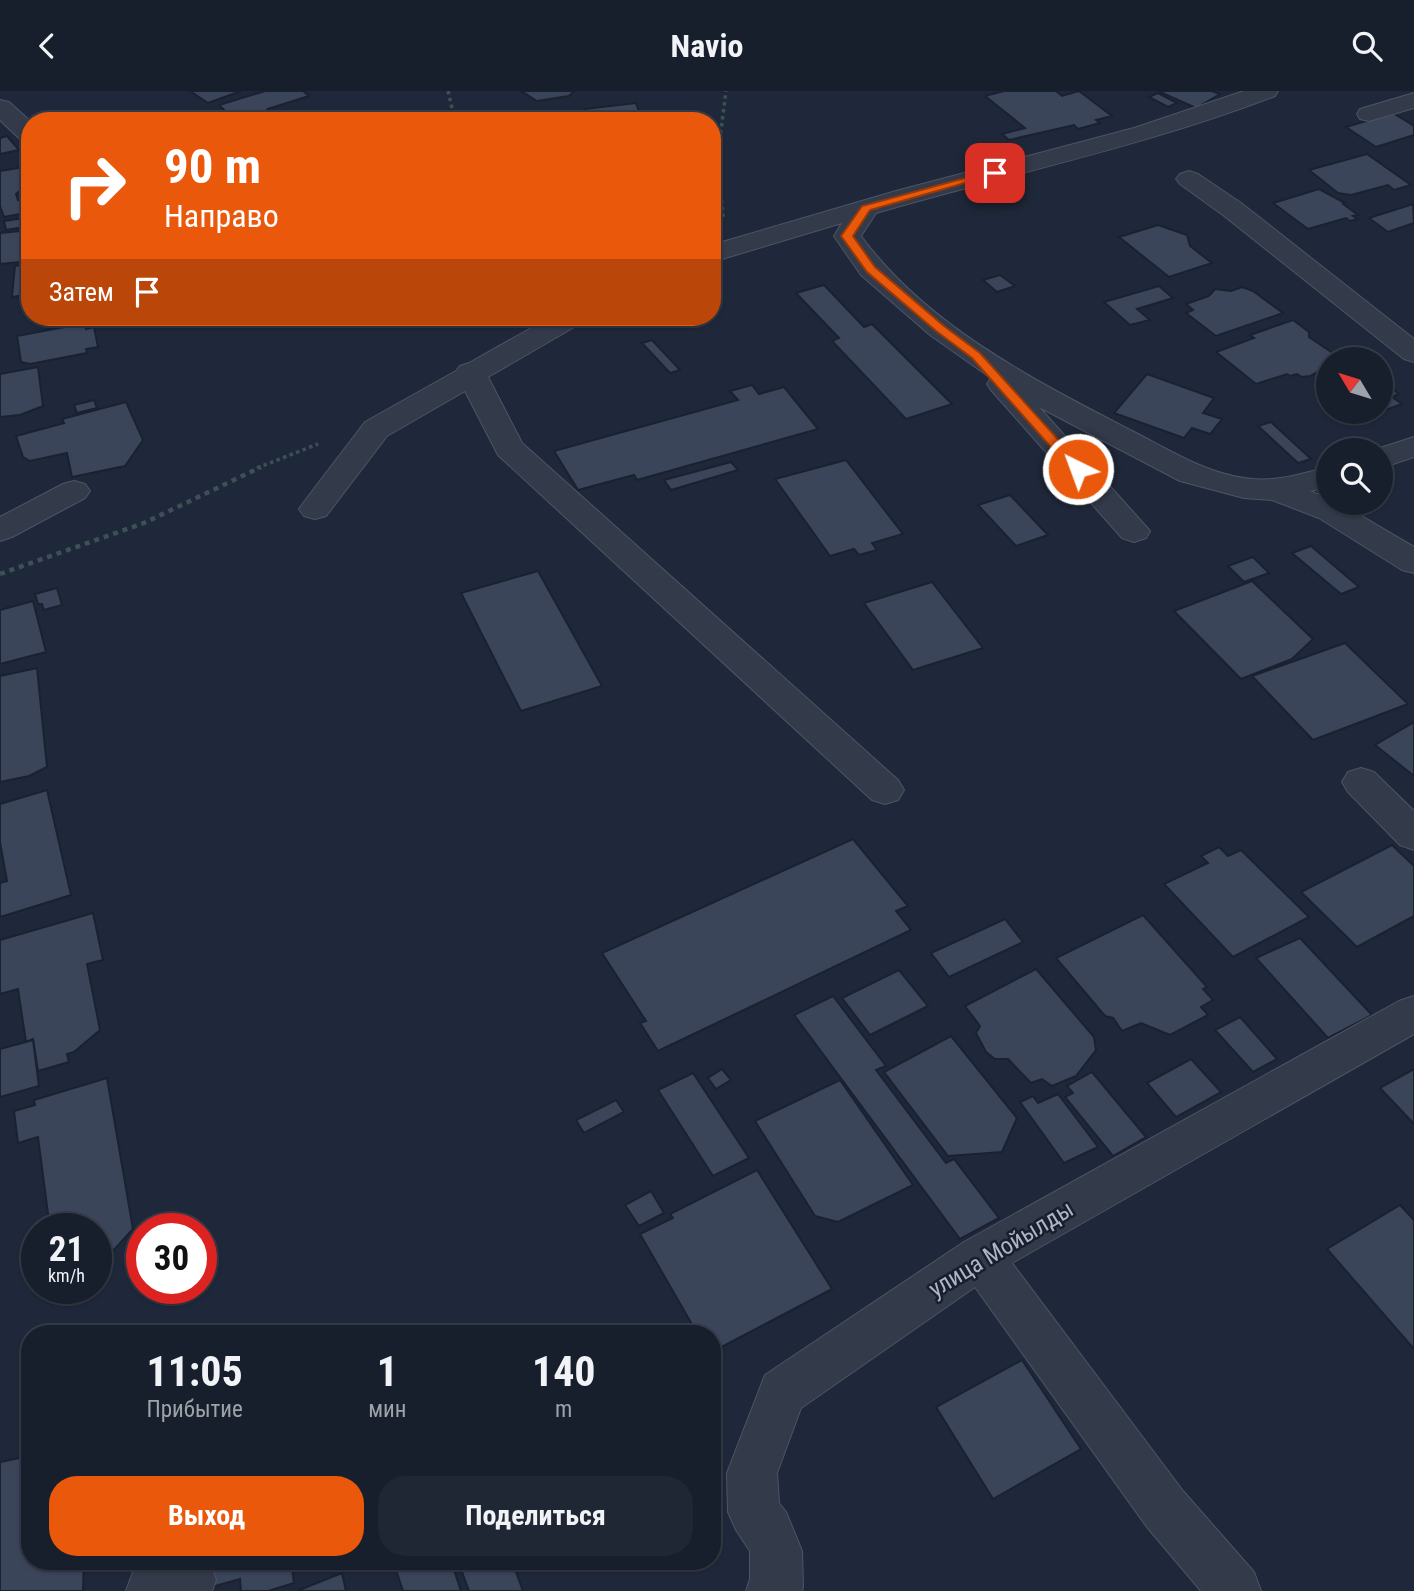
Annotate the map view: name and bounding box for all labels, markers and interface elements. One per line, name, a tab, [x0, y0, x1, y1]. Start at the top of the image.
icon: back	[28, 27, 66, 65]
text: Navio	[671, 27, 743, 65]
icon: search	[1348, 27, 1386, 65]
text: 90 m	[164, 138, 261, 195]
icon: right	[49, 140, 140, 231]
pin	[965, 143, 1025, 203]
icon: arrive	[976, 154, 1014, 192]
text: Направо	[164, 197, 279, 235]
icon: arrive	[128, 273, 166, 311]
text: Затем	[49, 277, 114, 307]
north arrow	[1316, 347, 1393, 423]
map controls	[1316, 347, 1393, 515]
position arrow	[1041, 432, 1115, 506]
button: search	[1316, 438, 1393, 515]
street label: улица Мойылды	[924, 1195, 1078, 1303]
speed limit sign: 30	[126, 1213, 217, 1304]
text: 21	[49, 1229, 84, 1270]
text: km/h	[48, 1265, 85, 1286]
text: 11:05	[146, 1347, 243, 1396]
text: 1	[377, 1347, 398, 1396]
text: 140	[532, 1347, 596, 1396]
text: Прибытие	[146, 1396, 243, 1423]
text: мин	[368, 1396, 407, 1423]
text: m	[555, 1396, 572, 1423]
button: Выход	[49, 1476, 364, 1556]
button: Поделиться	[378, 1476, 693, 1556]

